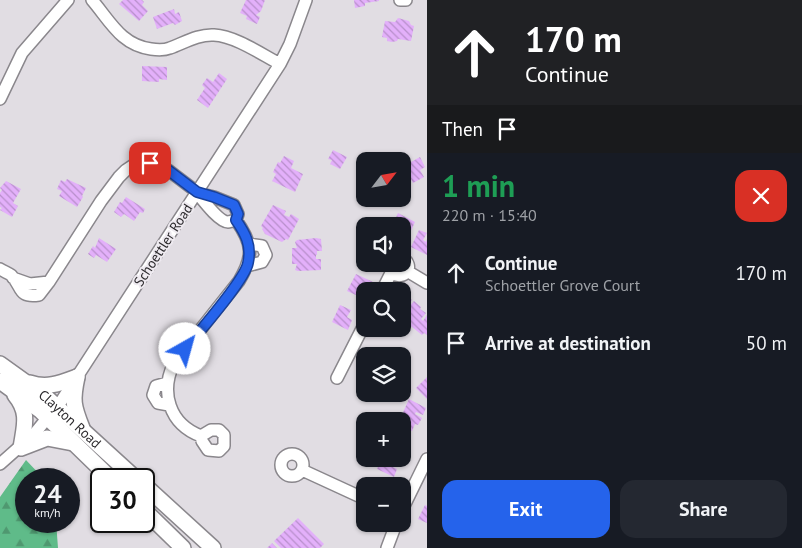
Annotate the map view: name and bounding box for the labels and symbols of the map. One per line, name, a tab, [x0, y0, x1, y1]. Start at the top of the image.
pin	[129, 142, 171, 184]
north arrow	[356, 152, 411, 208]
street label: Schoettler Road	[130, 200, 196, 290]
position arrow	[158, 322, 210, 374]
street label: Clayton Road	[35, 386, 105, 452]
speed limit sign: 30	[90, 468, 155, 533]

